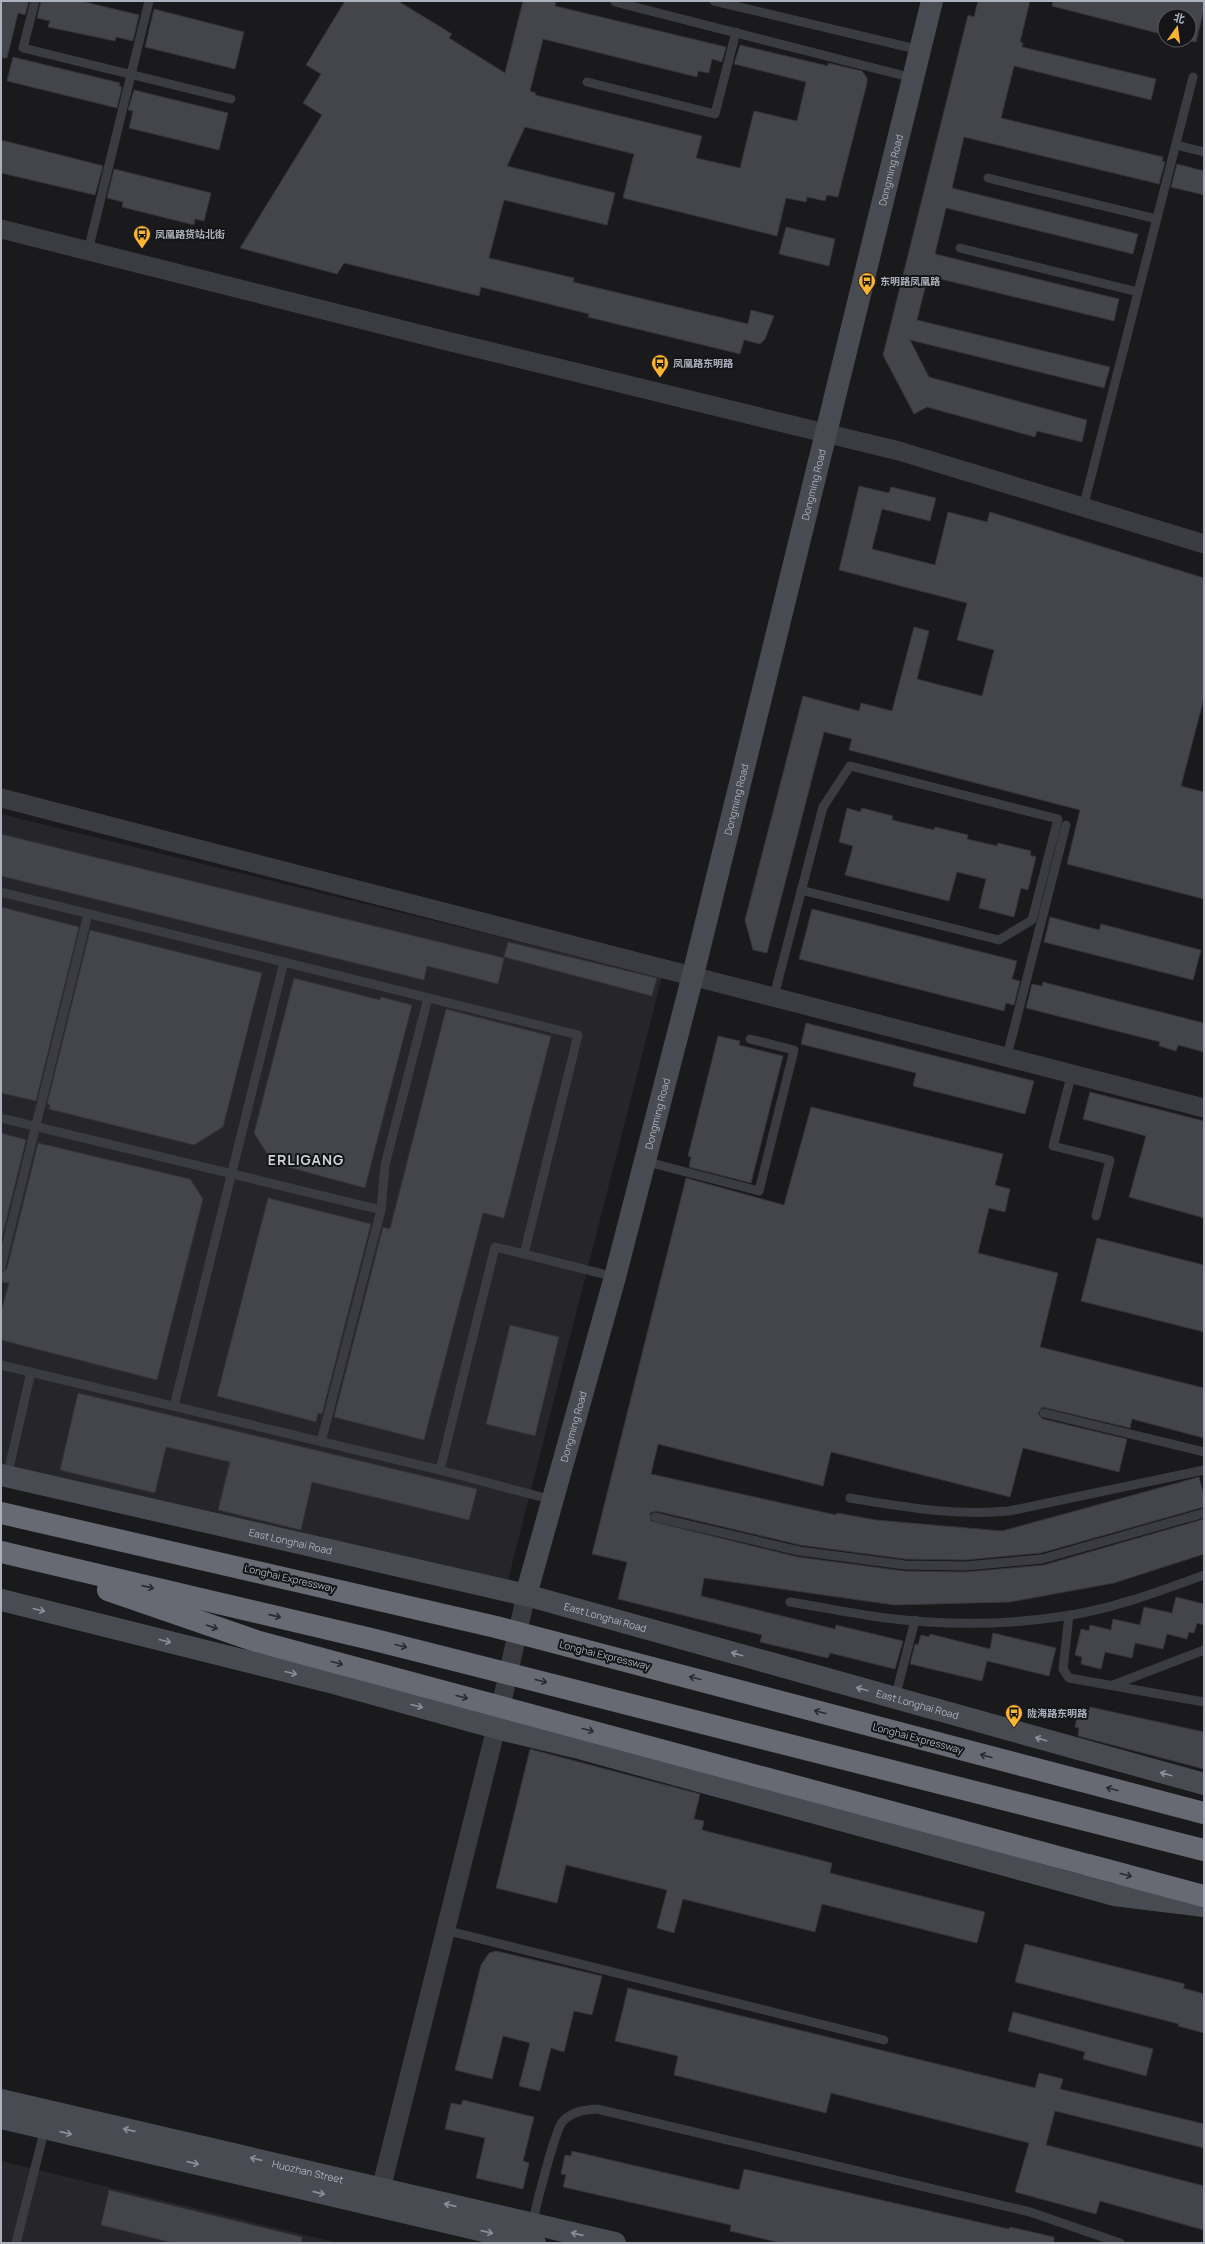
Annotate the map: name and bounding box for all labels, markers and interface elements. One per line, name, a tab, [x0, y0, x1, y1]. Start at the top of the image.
north arrow	[1157, 8, 1197, 48]
text: 北	[1172, 9, 1187, 26]
street label: Dongming Road	[875, 133, 906, 207]
bus stop icon: 凤凰路货站北街	[132, 224, 152, 249]
place label: 凤凰路货站北街	[155, 227, 225, 241]
bus stop icon: 东明路凤凰路	[857, 271, 877, 296]
place label: 东明路凤凰路	[880, 274, 941, 288]
bus stop icon: 凤凰路东明路	[650, 353, 670, 378]
place label: 凤凰路东明路	[673, 356, 734, 370]
street label: Dongming Road	[798, 448, 829, 522]
street label: Dongming Road	[721, 762, 752, 836]
street label: Dongming Road	[641, 1076, 673, 1151]
district label: ERLIGANG	[268, 1150, 344, 1169]
street label: Dongming Road	[557, 1389, 590, 1463]
street label: East Longhai Road	[248, 1525, 334, 1557]
street label: Longhai Expressway	[243, 1561, 338, 1595]
one-way arrow	[141, 1583, 154, 1591]
street label: East Longhai Road	[563, 1599, 648, 1635]
one-way arrow	[32, 1606, 45, 1614]
one-way arrow	[268, 1613, 281, 1620]
one-way arrow	[205, 1624, 218, 1631]
street label: Longhai Expressway	[558, 1637, 653, 1673]
one-way arrow	[158, 1638, 171, 1645]
one-way arrow	[394, 1643, 407, 1650]
one-way arrow	[731, 1650, 744, 1657]
one-way arrow	[330, 1660, 343, 1667]
one-way arrow	[284, 1669, 297, 1677]
one-way arrow	[688, 1674, 701, 1681]
one-way arrow	[534, 1678, 547, 1686]
one-way arrow	[856, 1685, 869, 1692]
street label: East Longhai Road	[875, 1686, 960, 1722]
one-way arrow	[455, 1693, 468, 1701]
one-way arrow	[410, 1703, 423, 1710]
bus stop icon: 陇海路东明路	[1004, 1703, 1024, 1728]
place label: 陇海路东明路	[1027, 1706, 1088, 1720]
one-way arrow	[814, 1707, 827, 1715]
street label: Longhai Expressway	[871, 1719, 965, 1757]
one-way arrow	[581, 1727, 594, 1735]
one-way arrow	[1035, 1735, 1048, 1742]
one-way arrow	[980, 1752, 993, 1759]
one-way arrow	[1160, 1770, 1173, 1777]
one-way arrow	[1106, 1785, 1119, 1792]
one-way arrow	[1119, 1872, 1132, 1880]
one-way arrow	[123, 2125, 136, 2133]
one-way arrow	[59, 2130, 72, 2138]
one-way arrow	[249, 2155, 262, 2163]
street label: Huozhan Street	[271, 2156, 345, 2187]
one-way arrow	[186, 2160, 199, 2167]
one-way arrow	[313, 2189, 326, 2197]
one-way arrow	[444, 2200, 457, 2208]
one-way arrow	[480, 2228, 493, 2236]
one-way arrow	[571, 2230, 584, 2238]

